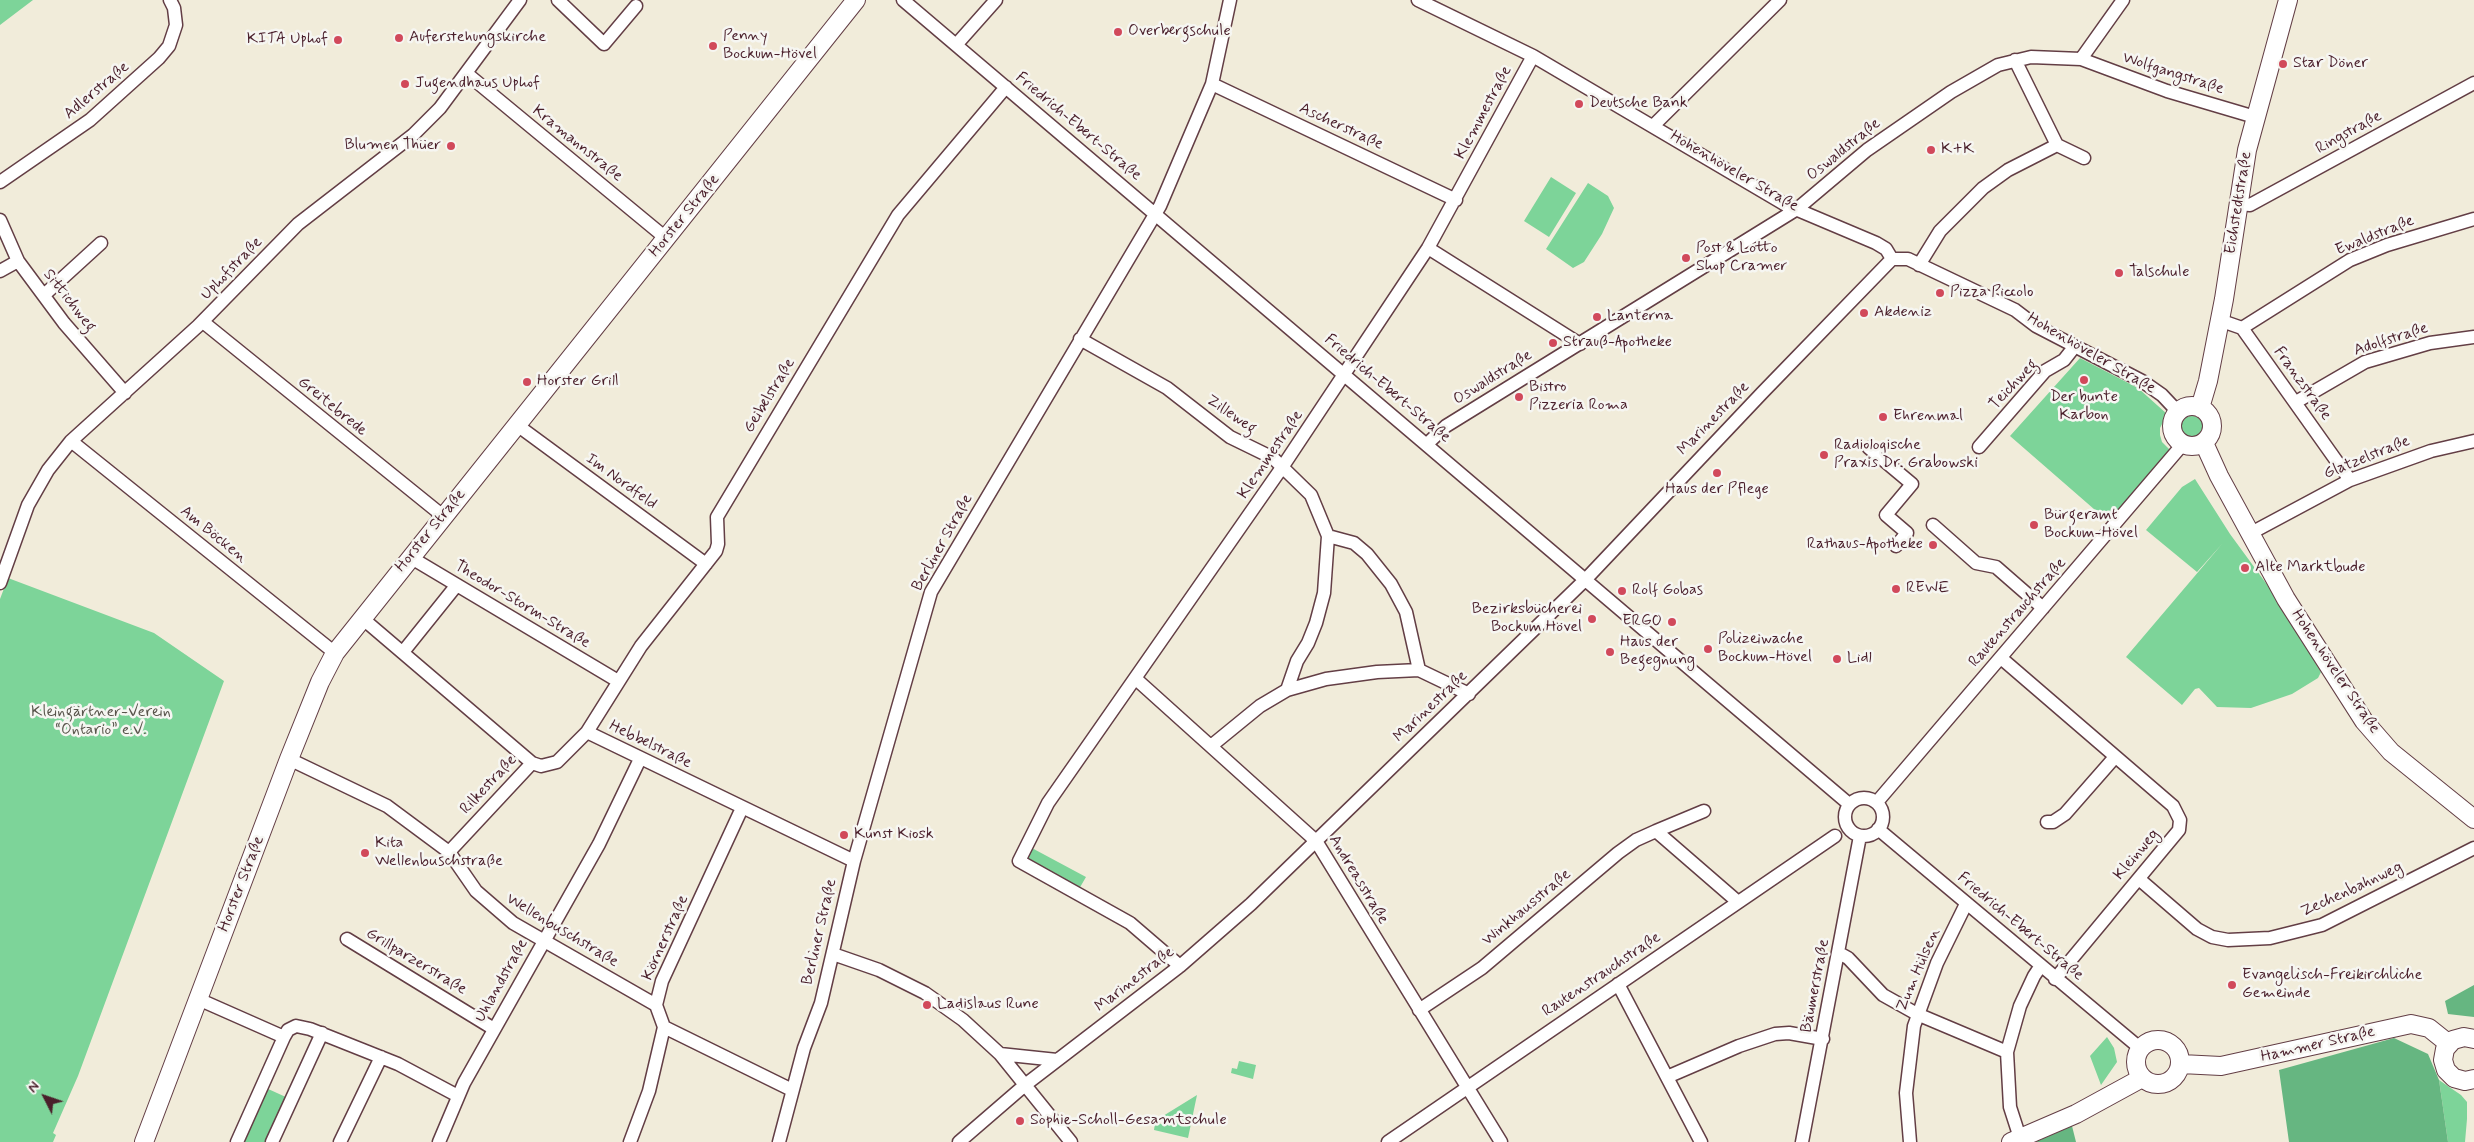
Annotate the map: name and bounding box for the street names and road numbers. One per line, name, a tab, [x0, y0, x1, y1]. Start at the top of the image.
street label: Wolfgangstraße	[2120, 49, 2226, 99]
street label: Adlerstraße	[60, 58, 134, 124]
street label: Klemmestraße	[1451, 63, 1517, 163]
street label: Friedrich-Ebert-Straße	[1011, 69, 1145, 185]
street label: Ascherstraße	[1296, 99, 1386, 155]
street label: Kramannstraße	[528, 102, 626, 186]
street label: Ringstraße	[2313, 107, 2385, 159]
street label: Oswaldstraße	[1803, 114, 1885, 186]
street label: Hohenhöveler Straße	[1666, 127, 1802, 217]
street label: Eichstedtstraße	[2221, 150, 2257, 256]
street label: Horster Straße	[646, 171, 724, 261]
street label: Ewaldstraße	[2333, 212, 2417, 260]
street label: Uphofstraße	[197, 233, 267, 305]
street label: Sittichweg	[38, 266, 100, 336]
street label: Hohenhöveler Straße	[2023, 309, 2159, 399]
street label: Adolfstraße	[2351, 319, 2431, 361]
street label: Friedrich-Ebert-Straße	[1320, 331, 1454, 447]
street label: Franzstraße	[2269, 343, 2335, 425]
street label: Oswaldstraße	[1450, 346, 1536, 410]
street label: Geibelstraße	[740, 355, 800, 437]
street label: Teichweg	[1986, 356, 2042, 414]
street label: Greitebrede	[293, 373, 371, 441]
street label: Marinestraße	[1674, 378, 1754, 460]
street label: Zilleweg	[1202, 391, 1260, 439]
street label: Klemmestraße	[1234, 407, 1308, 503]
street label: Glatzelstraße	[2321, 432, 2413, 484]
street label: Im Nordfeld	[582, 450, 660, 514]
street label: Horster Straße	[392, 486, 470, 576]
street label: Berliner Straße	[908, 491, 978, 595]
street label: Am Böcken	[176, 502, 250, 568]
street label: Rautenstrauchstraße	[1965, 554, 2071, 672]
street label: Theodor-Storm-Straße	[451, 557, 593, 653]
street label: Hohenhöveler Straße	[2286, 606, 2384, 738]
street label: Marinestraße	[1390, 667, 1472, 747]
street label: Hebbelstraße	[606, 717, 694, 773]
street label: Rilkestraße	[457, 751, 521, 819]
street label: Kleinweg	[2110, 826, 2164, 884]
street label: Andreasstraße	[1324, 832, 1392, 928]
street label: Horster Straße	[215, 833, 269, 935]
street label: Zechenbahnweg	[2298, 858, 2406, 922]
street label: Winkhausstraße	[1479, 865, 1575, 951]
street label: Friedrich-Ebert-Straße	[1953, 869, 2087, 985]
street label: Berliner Straße	[798, 877, 842, 987]
street label: Wellenbuschstraße	[502, 890, 622, 972]
street label: Körnerstraße	[639, 892, 693, 984]
street label: Grillparzerstraße	[362, 924, 470, 1000]
street label: Zum Hülsen	[1893, 926, 1945, 1014]
street label: Rautenstrauchstraße	[1539, 928, 1665, 1022]
street label: Uhlandstraße	[471, 936, 533, 1026]
street label: Bäumerstraße	[1798, 938, 1834, 1034]
street label: Marinestraße	[1092, 943, 1178, 1017]
street label: Hammer Straße	[2259, 1023, 2377, 1067]

